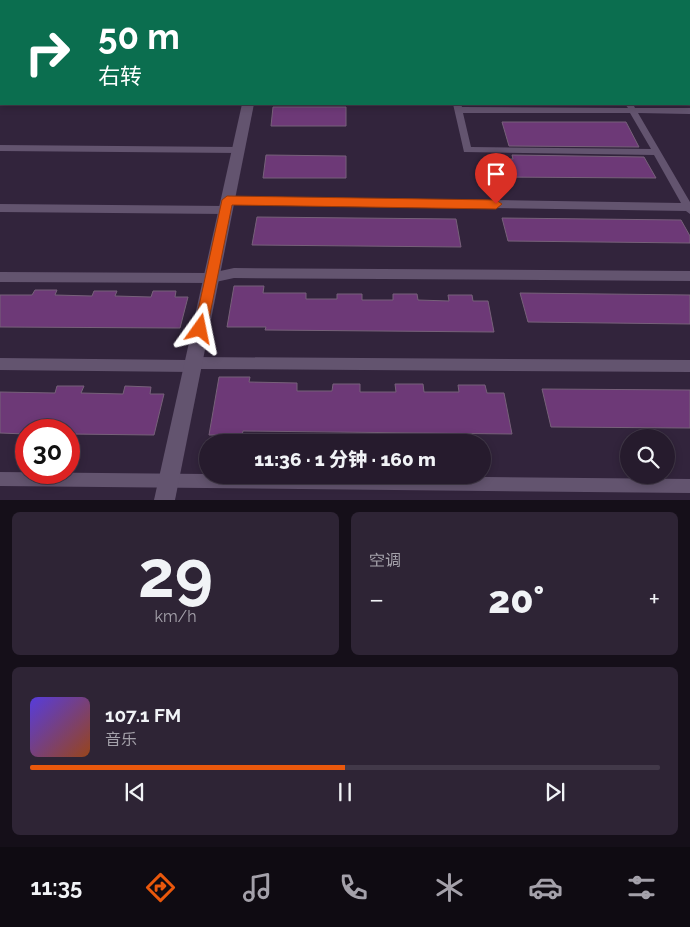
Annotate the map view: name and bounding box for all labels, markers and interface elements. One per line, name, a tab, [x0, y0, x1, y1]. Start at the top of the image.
text: 50 m	[98, 16, 180, 57]
icon: right	[15, 20, 80, 85]
text: 右转	[98, 63, 142, 89]
pin	[475, 153, 517, 204]
icon: arrive	[482, 160, 510, 188]
position arrow	[173, 302, 225, 354]
speed limit sign: 30	[15, 419, 80, 484]
map controls	[620, 429, 675, 484]
button: search	[620, 429, 675, 484]
text: 11:36 · 1 分钟 · 160 m	[254, 448, 436, 470]
text: 29	[138, 536, 213, 612]
text: 空调	[369, 551, 401, 570]
text: 20°	[488, 577, 544, 622]
text: −	[369, 583, 384, 616]
text: +	[648, 583, 660, 616]
text: km/h	[154, 607, 197, 626]
text: 107.1 FM	[105, 704, 181, 726]
text: 音乐	[105, 730, 137, 749]
icon: previous	[121, 778, 149, 806]
icon: pause	[331, 778, 359, 806]
icon: next	[541, 778, 569, 806]
icon: directions	[143, 870, 178, 905]
icon: music	[240, 870, 275, 905]
icon: phone	[336, 870, 371, 905]
icon: climate	[432, 870, 467, 905]
icon: car	[528, 870, 563, 905]
icon: filters	[624, 870, 659, 905]
text: 11:35	[31, 874, 82, 900]

